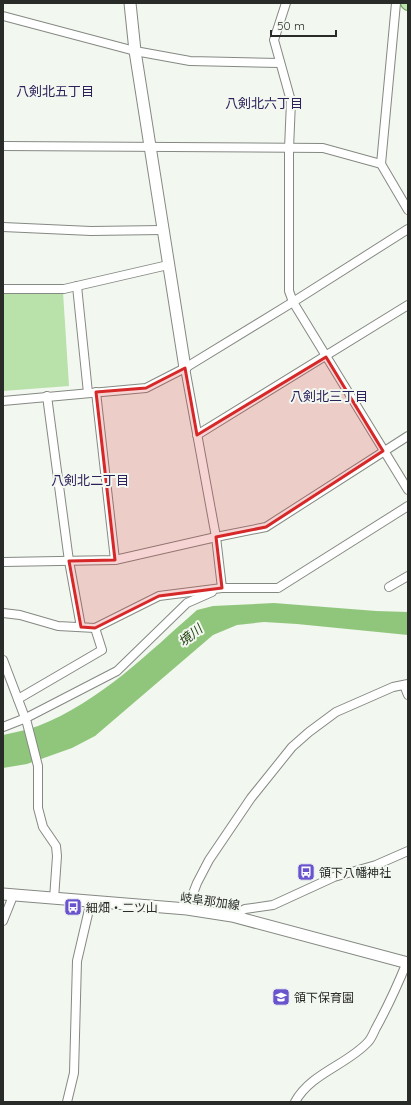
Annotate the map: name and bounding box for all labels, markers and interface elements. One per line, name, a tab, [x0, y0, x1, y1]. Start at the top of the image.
scale bar	[271, 12, 336, 38]
text: 50 m	[277, 18, 305, 33]
district label: 八剣北五丁目	[16, 83, 94, 99]
district label: 八剣北六丁目	[225, 95, 303, 111]
district label: 八剣北三丁目	[290, 388, 368, 404]
district label: 八剣北二丁目	[51, 472, 129, 488]
water label: 境川	[175, 619, 207, 649]
bus stop icon: 領下八幡神社	[296, 862, 316, 882]
place label: 領下八幡神社	[319, 865, 391, 880]
street label: 岐阜那加線	[179, 889, 241, 913]
bus stop icon: 細畑・二ツ山	[63, 897, 83, 917]
place label: 細畑・二ツ山	[86, 900, 158, 915]
school or university icon: 領下保育園	[271, 987, 291, 1007]
place label: 領下保育園	[294, 990, 354, 1005]

